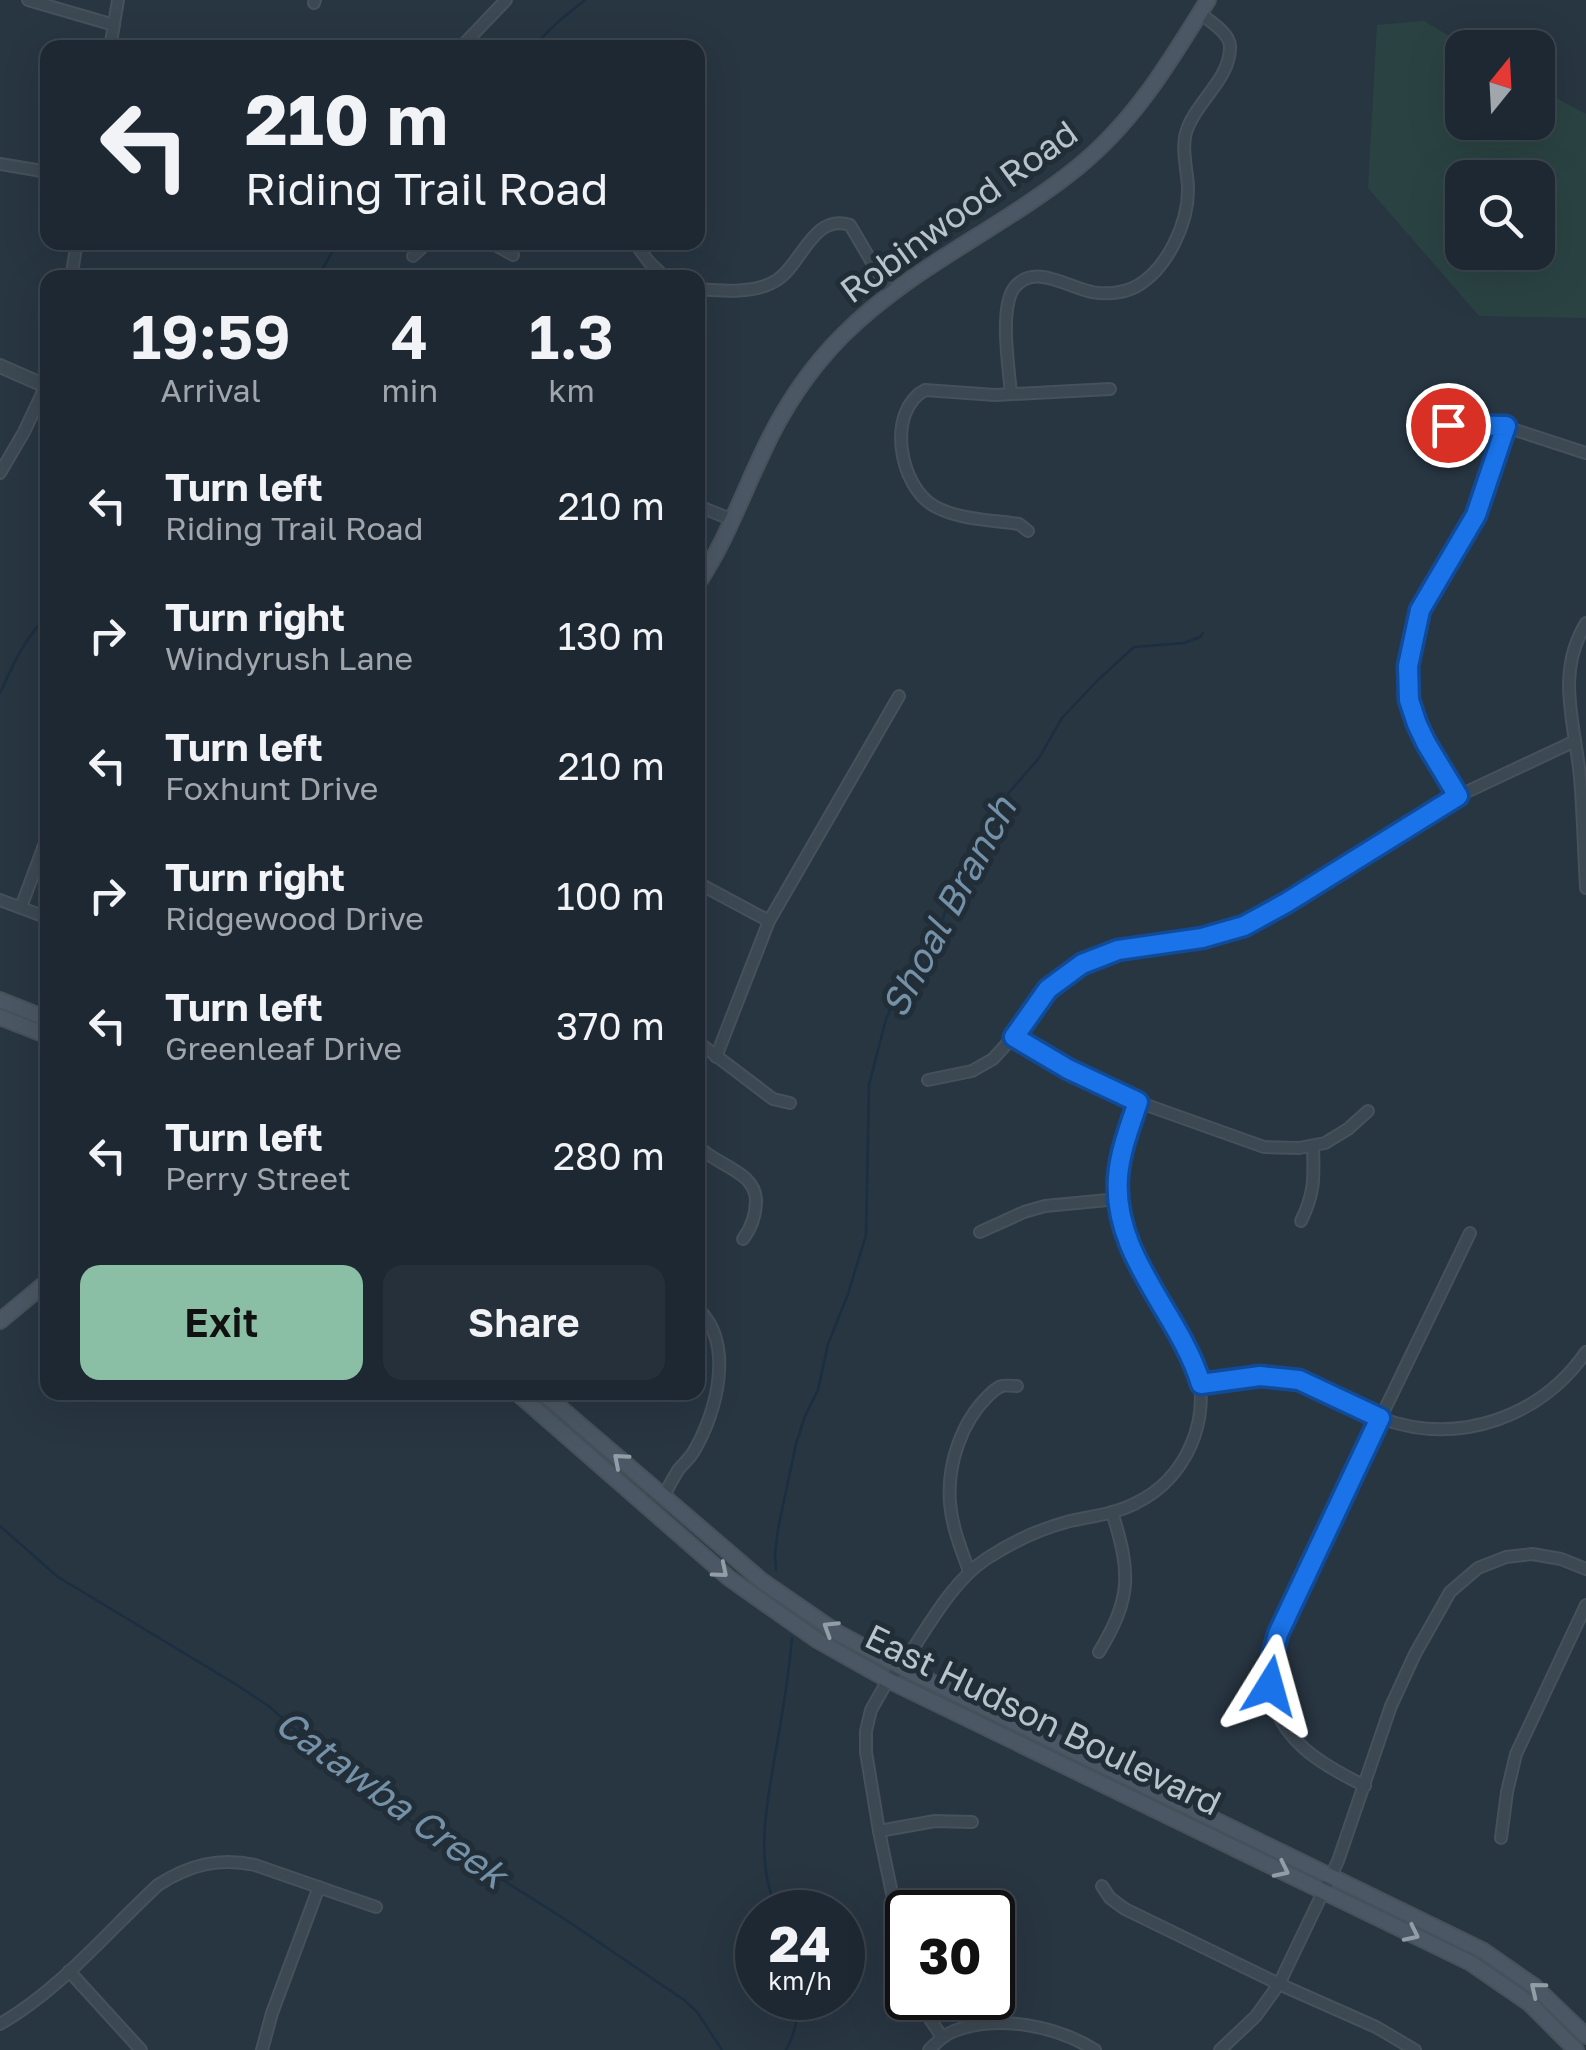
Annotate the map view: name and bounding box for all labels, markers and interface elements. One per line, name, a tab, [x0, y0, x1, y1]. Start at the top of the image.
north arrow	[1445, 30, 1555, 140]
map controls	[1445, 30, 1555, 270]
text: 210 m	[245, 76, 448, 160]
icon: left	[80, 80, 210, 210]
street label: Robinwood Road	[832, 111, 1085, 311]
button: search	[1445, 160, 1555, 270]
text: Riding Trail Road	[245, 161, 608, 215]
text: 19:59	[131, 300, 291, 372]
text: 4	[391, 300, 429, 372]
text: 1.3	[529, 300, 614, 372]
text: Arrival	[161, 371, 261, 409]
text: min	[381, 371, 438, 409]
text: km	[548, 371, 595, 409]
pin	[1406, 383, 1491, 468]
icon: arrive	[1421, 398, 1476, 453]
text: Turn left	[165, 464, 323, 509]
icon: left	[80, 478, 135, 533]
text: 210 m	[558, 483, 665, 528]
text: Riding Trail Road	[165, 509, 423, 547]
text: Turn right	[165, 594, 345, 639]
icon: right	[80, 608, 135, 663]
text: 130 m	[558, 613, 665, 658]
text: Windyrush Lane	[165, 639, 413, 677]
text: Turn left	[165, 724, 323, 769]
icon: left	[80, 738, 135, 793]
text: 210 m	[558, 743, 665, 788]
text: Foxhunt Drive	[165, 769, 378, 807]
water label: Shoal Branch	[871, 787, 1025, 1024]
text: Turn right	[165, 854, 345, 899]
icon: right	[80, 868, 135, 923]
text: 100 m	[556, 873, 665, 918]
text: Ridgewood Drive	[165, 899, 424, 937]
text: Turn left	[165, 984, 323, 1029]
icon: left	[80, 998, 135, 1053]
text: 370 m	[556, 1003, 665, 1048]
text: Greenleaf Drive	[165, 1029, 402, 1067]
text: Turn left	[165, 1114, 323, 1159]
icon: left	[80, 1128, 135, 1183]
text: 280 m	[553, 1133, 665, 1178]
text: Perry Street	[165, 1159, 351, 1197]
button: Exit	[80, 1265, 363, 1380]
button: Share	[383, 1265, 665, 1380]
one-way arrow	[614, 1454, 632, 1472]
one-way arrow	[710, 1559, 728, 1577]
street label: East Hudson Boulevard	[859, 1615, 1228, 1824]
one-way arrow	[823, 1621, 841, 1640]
position arrow	[1218, 1634, 1322, 1738]
water label: Catawba Creek	[268, 1699, 519, 1899]
one-way arrow	[1272, 1858, 1290, 1878]
speed limit sign: 30	[885, 1890, 1015, 2020]
text: 24	[769, 1913, 831, 1973]
one-way arrow	[1401, 1921, 1419, 1941]
text: km/h	[768, 1965, 832, 1996]
one-way arrow	[1531, 1983, 1549, 2001]

